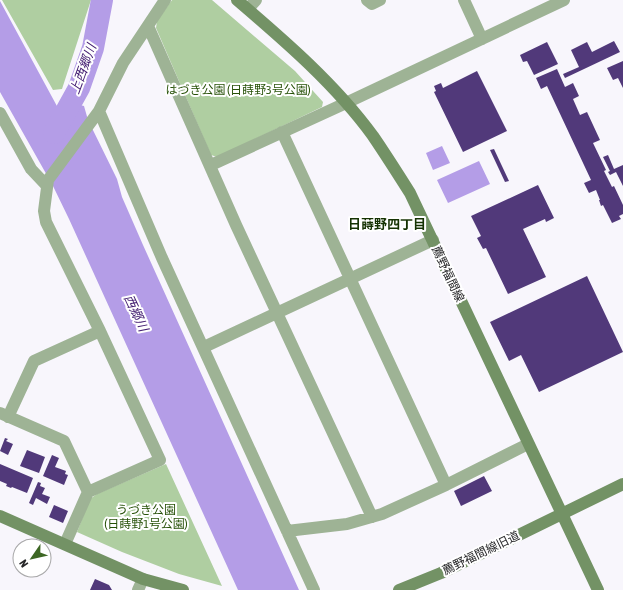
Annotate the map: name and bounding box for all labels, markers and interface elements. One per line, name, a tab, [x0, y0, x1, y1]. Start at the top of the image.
water label: 上西郷川	[67, 40, 100, 96]
park label: はづき公園 (日蒔野3号公園)	[165, 83, 311, 97]
district label: 日蒔野四丁目	[348, 217, 426, 232]
street label: 薦野福間線	[429, 244, 467, 304]
water label: 西郷川	[121, 292, 152, 336]
park label: うづき公園 (日蒔野1号公園)	[104, 503, 188, 531]
street label: 薦野福間線旧道	[440, 528, 522, 578]
north arrow	[12, 538, 52, 578]
text: N	[17, 558, 31, 570]

